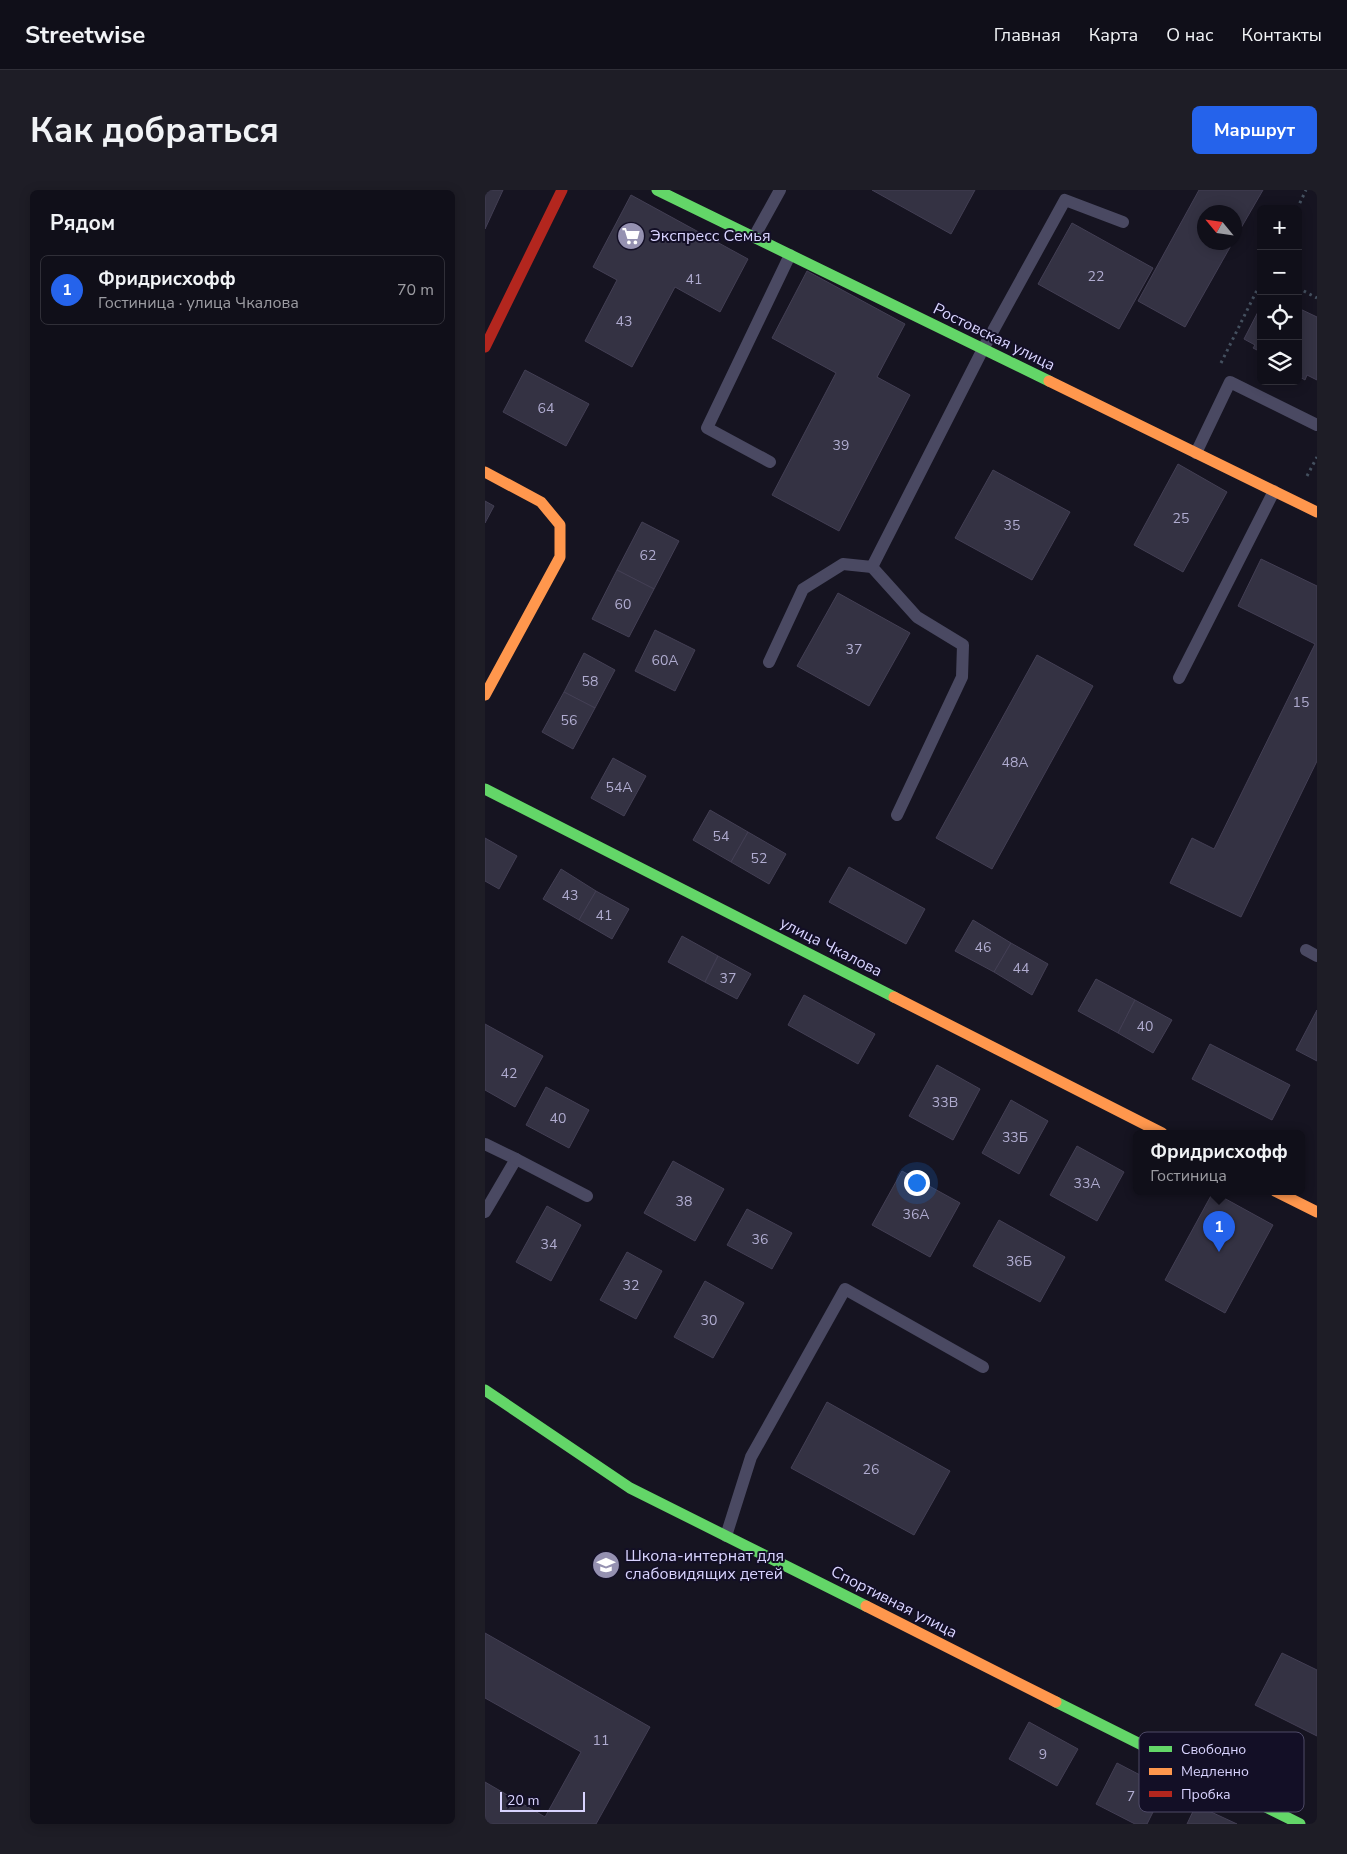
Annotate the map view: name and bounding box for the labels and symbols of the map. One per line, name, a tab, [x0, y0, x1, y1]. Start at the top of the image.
north arrow	[1197, 205, 1242, 250]
supermarket icon: Экспресс Семья	[616, 221, 646, 251]
place label: Экспресс Семья	[650, 225, 771, 247]
house number: 22	[1088, 267, 1104, 286]
house number: 41	[686, 270, 702, 289]
street label: Ростовская улица	[929, 298, 1059, 376]
house number: 43	[616, 312, 632, 331]
house number: 64	[538, 399, 554, 418]
house number: 39	[833, 436, 849, 455]
house number: 25	[1173, 509, 1189, 528]
house number: 35	[1004, 516, 1020, 535]
house number: 62	[640, 546, 656, 565]
house number: 60	[615, 595, 631, 614]
house number: 37	[846, 640, 862, 659]
house number: 60А	[651, 651, 679, 670]
house number: 58	[582, 672, 598, 691]
house number: 15	[1293, 693, 1309, 712]
house number: 56	[561, 711, 577, 730]
house number: 48А	[1001, 753, 1029, 772]
house number: 54А	[605, 778, 633, 797]
house number: 54	[713, 827, 729, 846]
house number: 52	[751, 849, 767, 868]
house number: 43	[562, 886, 578, 905]
house number: 41	[596, 906, 612, 925]
street label: улица Чкалова	[776, 912, 886, 982]
house number: 46	[975, 938, 991, 957]
house number: 44	[1013, 959, 1029, 978]
house number: 37	[720, 969, 736, 988]
house number: 40	[1137, 1017, 1153, 1036]
house number: 42	[501, 1064, 517, 1083]
house number: 33В	[932, 1093, 958, 1112]
house number: 40	[550, 1109, 566, 1128]
house number: 33Б	[1002, 1128, 1028, 1147]
your location	[904, 1170, 930, 1196]
house number: 33А	[1073, 1174, 1101, 1193]
house number: 38	[676, 1192, 692, 1211]
house number: 36А	[902, 1205, 930, 1224]
pin: 1	[1203, 1211, 1235, 1252]
house number: 36	[752, 1230, 768, 1249]
house number: 34	[541, 1235, 557, 1254]
house number: 36Б	[1006, 1252, 1032, 1271]
house number: 32	[623, 1276, 639, 1295]
house number: 30	[701, 1311, 717, 1330]
house number: 26	[863, 1460, 879, 1479]
place label: Школа-интернат для слабовидящих детей	[625, 1545, 784, 1585]
school or university icon: Школа-интернат для слабовидящих детей	[591, 1550, 621, 1580]
street label: Спортивная улица	[827, 1561, 961, 1643]
house number: 11	[593, 1731, 609, 1750]
legend	[1139, 1732, 1304, 1812]
text: Свободно	[1181, 1740, 1246, 1759]
house number: 9	[1039, 1745, 1047, 1764]
text: Медленно	[1181, 1762, 1249, 1781]
text: Пробка	[1181, 1785, 1231, 1804]
house number: 7	[1127, 1787, 1135, 1806]
scale bar	[500, 1789, 585, 1812]

